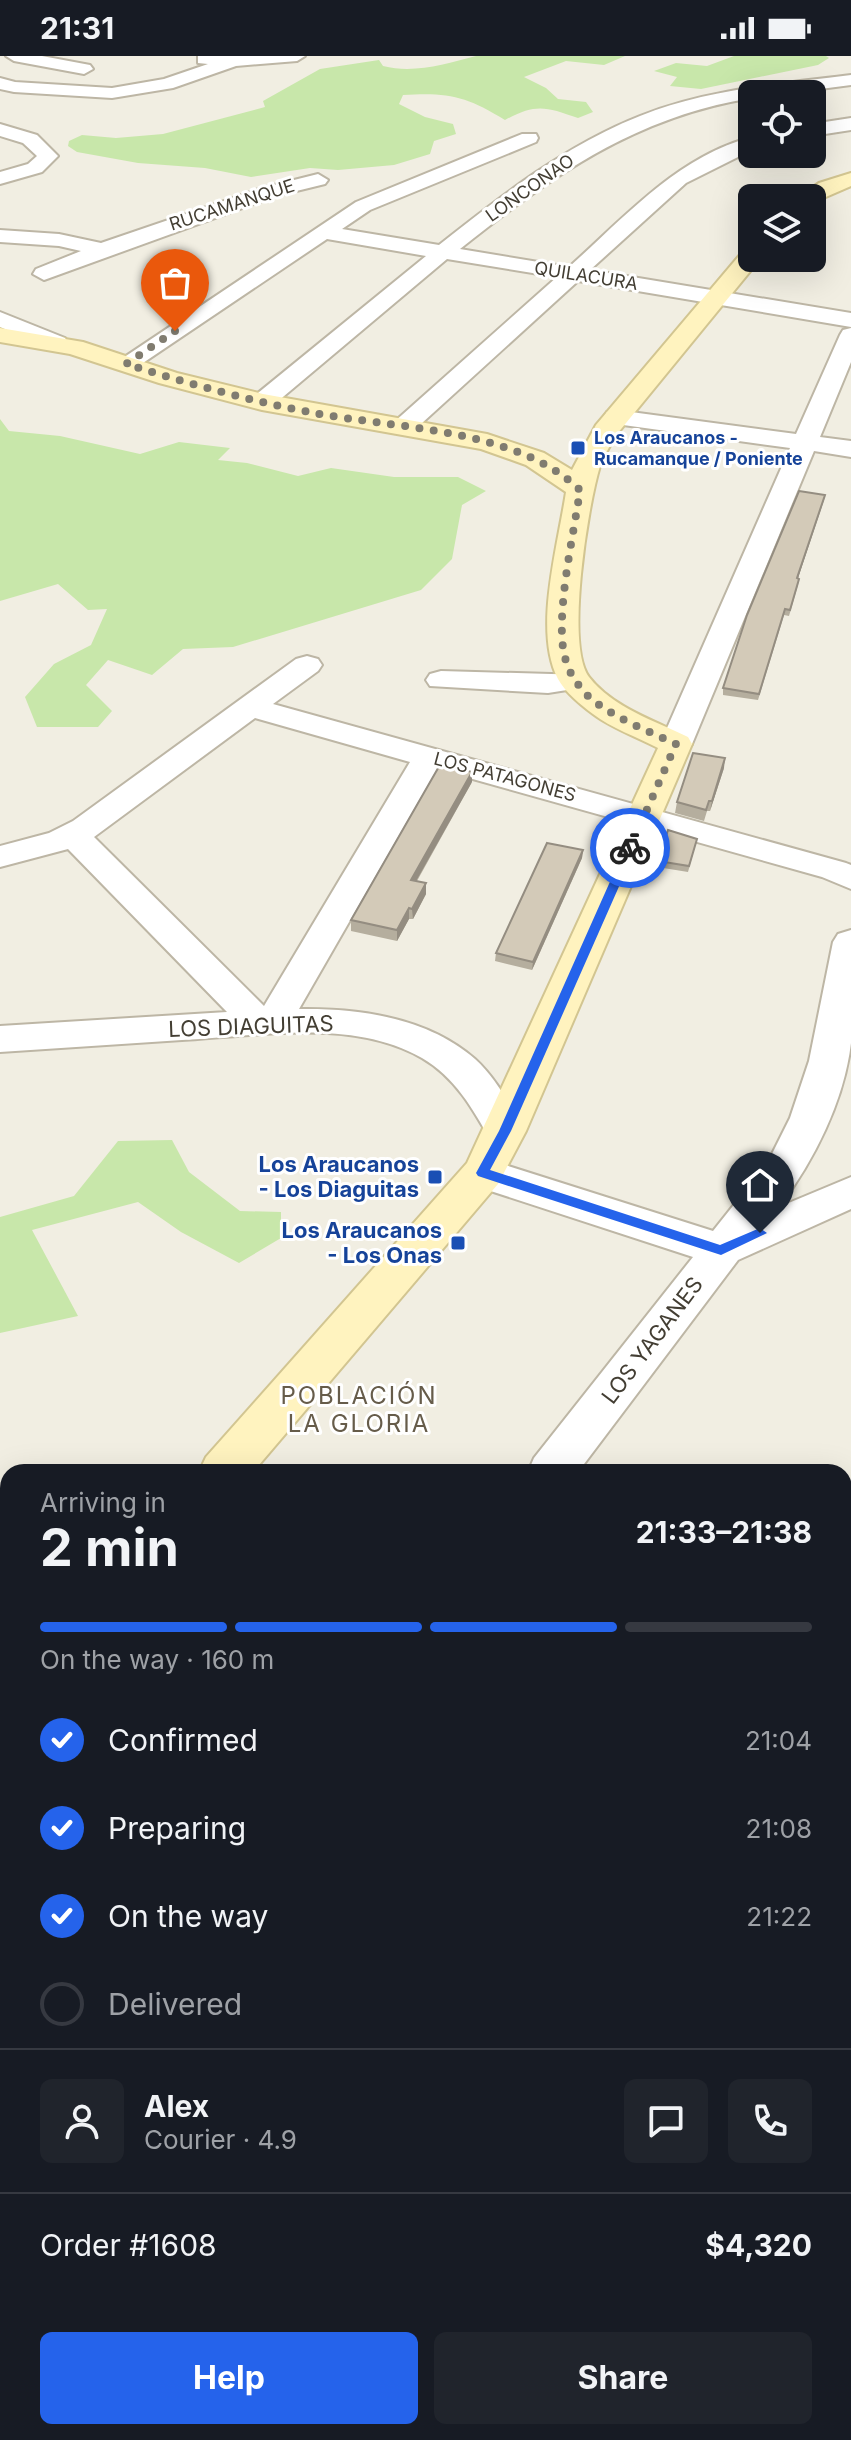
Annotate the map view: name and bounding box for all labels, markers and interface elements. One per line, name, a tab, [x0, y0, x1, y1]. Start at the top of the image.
text: 21:31	[40, 10, 114, 46]
map controls	[738, 80, 826, 272]
button: locate	[738, 80, 826, 168]
street label: LONCONAO	[481, 149, 578, 226]
street label: RUCAMANQUE	[167, 174, 297, 235]
button: layers	[738, 184, 826, 272]
pin	[141, 249, 209, 331]
street label: QUILACURA	[533, 257, 639, 294]
icon: bag	[153, 261, 197, 305]
place label: Los Araucanos - Rucamanque / Poniente	[594, 427, 803, 469]
marker: Los Araucanos - Rucamanque / Poniente	[569, 439, 587, 457]
street label: LOS PATAGONES	[432, 747, 578, 806]
courier	[590, 808, 670, 888]
icon: bike	[608, 826, 652, 870]
street label: LOS DIAGUITAS	[168, 1010, 334, 1042]
place label: Los Araucanos - Los Diaguitas	[259, 1151, 419, 1202]
pin	[726, 1151, 794, 1233]
icon: home	[738, 1163, 782, 1207]
marker: Los Araucanos - Los Diaguitas	[426, 1168, 444, 1186]
place label: Los Araucanos - Los Onas	[282, 1217, 442, 1268]
marker: Los Araucanos - Los Onas	[449, 1234, 467, 1252]
street label: LOS YAGANES	[596, 1272, 708, 1408]
district label: POBLACIÓN LA GLORIA	[280, 1381, 438, 1438]
text: Arriving in	[40, 1487, 166, 1518]
text: 21:33–21:38	[636, 1514, 812, 1550]
text: 2 min	[40, 1516, 179, 1579]
text: On the way · 160 m	[40, 1644, 274, 1675]
icon: check	[40, 1718, 84, 1762]
text: Confirmed	[108, 1722, 258, 1758]
text: 21:04	[745, 1725, 812, 1756]
icon: check	[40, 1806, 84, 1850]
text: Preparing	[108, 1810, 246, 1846]
text: 21:08	[746, 1813, 812, 1844]
icon: check	[40, 1894, 84, 1938]
text: On the way	[108, 1898, 268, 1934]
text: 21:22	[746, 1901, 812, 1932]
text: Delivered	[108, 1986, 242, 2022]
button: person	[40, 2079, 124, 2163]
button: chat	[624, 2079, 708, 2163]
button: phone	[728, 2079, 812, 2163]
text: Alex	[144, 2088, 209, 2124]
text: Courier · 4.9	[144, 2124, 297, 2155]
text: Order #1608	[40, 2227, 217, 2263]
text: $4,320	[705, 2227, 812, 2263]
button: Help	[40, 2332, 418, 2424]
button: Share	[434, 2332, 812, 2424]

